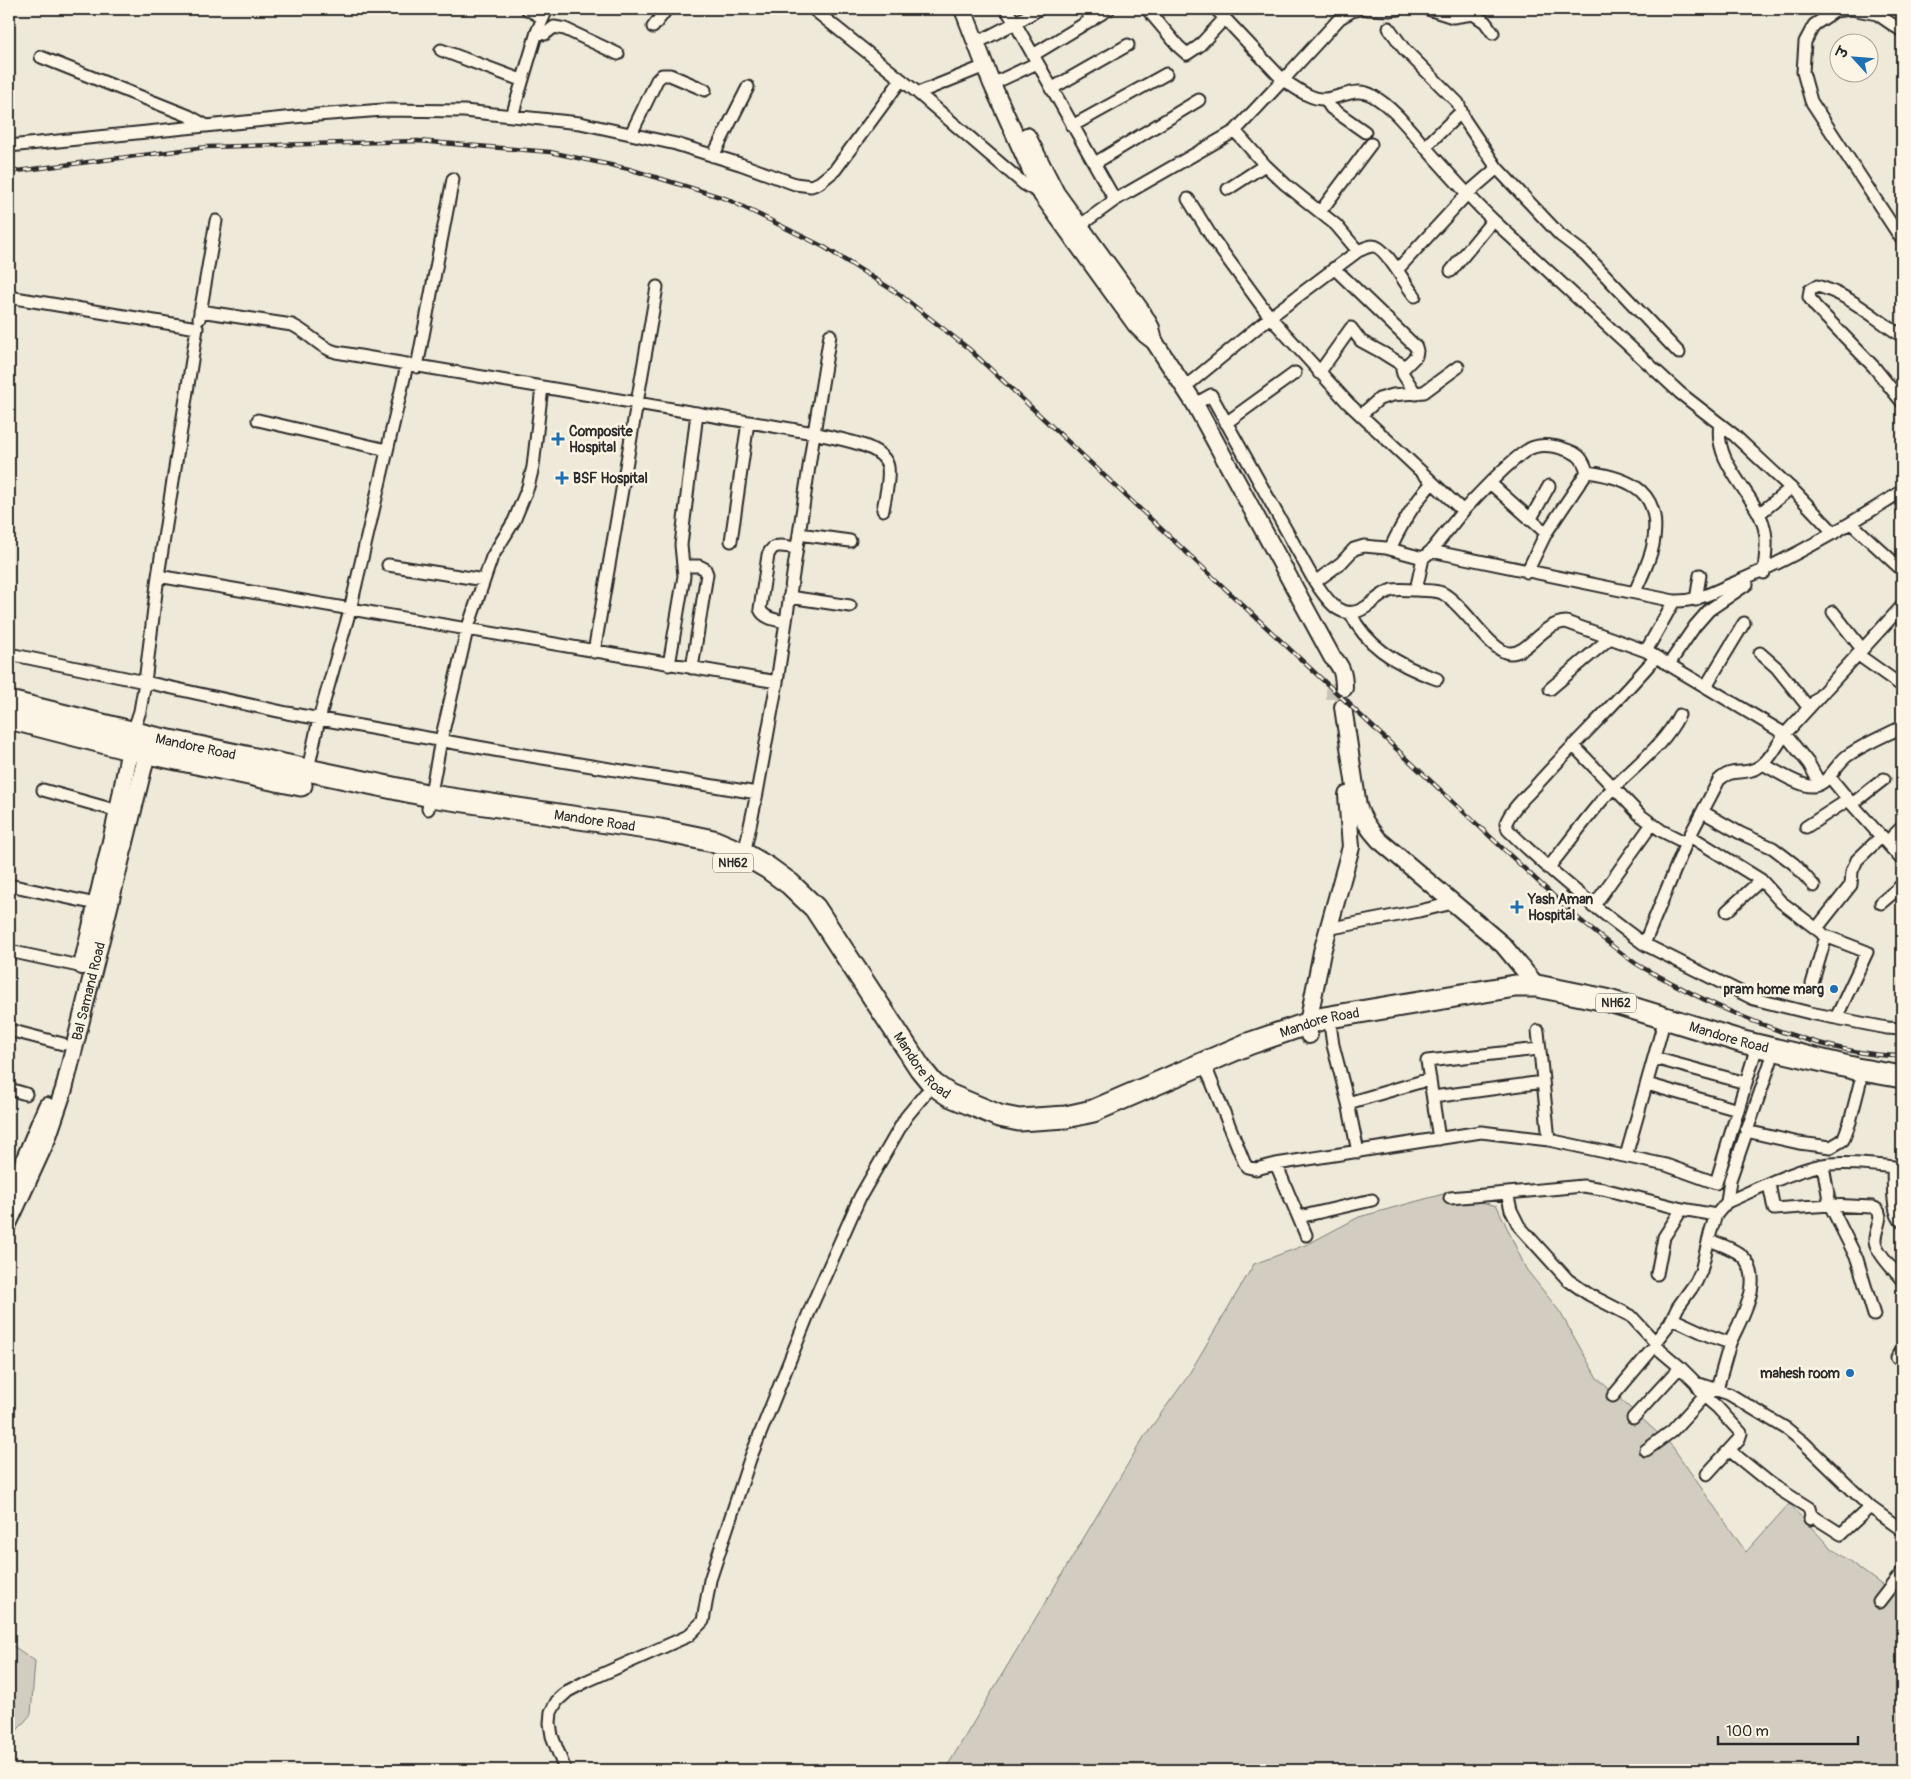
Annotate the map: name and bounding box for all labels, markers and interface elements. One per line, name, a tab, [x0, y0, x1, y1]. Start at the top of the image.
north arrow	[1828, 32, 1878, 82]
text: उ	[1832, 43, 1853, 62]
place label: Composite Hospital	[569, 423, 634, 456]
marker: Composite Hospital	[551, 432, 565, 446]
place label: BSF Hospital	[573, 470, 648, 487]
marker: BSF Hospital	[555, 471, 569, 485]
street label: Mandore Road	[154, 730, 238, 763]
street label: Mandore Road	[553, 806, 637, 835]
road number: NH62	[713, 854, 753, 872]
place label: Yash Aman Hospital	[1527, 891, 1593, 924]
marker: Yash Aman Hospital	[1510, 900, 1524, 914]
street label: Bal Samand Road	[68, 940, 109, 1042]
place label: pram home marg	[1723, 981, 1824, 998]
marker: pram home marg	[1828, 983, 1840, 995]
road number: NH62	[1596, 994, 1636, 1012]
street label: Mandore Road	[1277, 1004, 1361, 1041]
street label: Mandore Road	[1687, 1018, 1771, 1056]
street label: Mandore Road	[890, 1029, 954, 1102]
place label: mahesh room	[1760, 1365, 1841, 1382]
marker: mahesh room	[1844, 1367, 1856, 1379]
scale bar	[1718, 1714, 1858, 1746]
text: 100 m	[1726, 1722, 1769, 1741]

